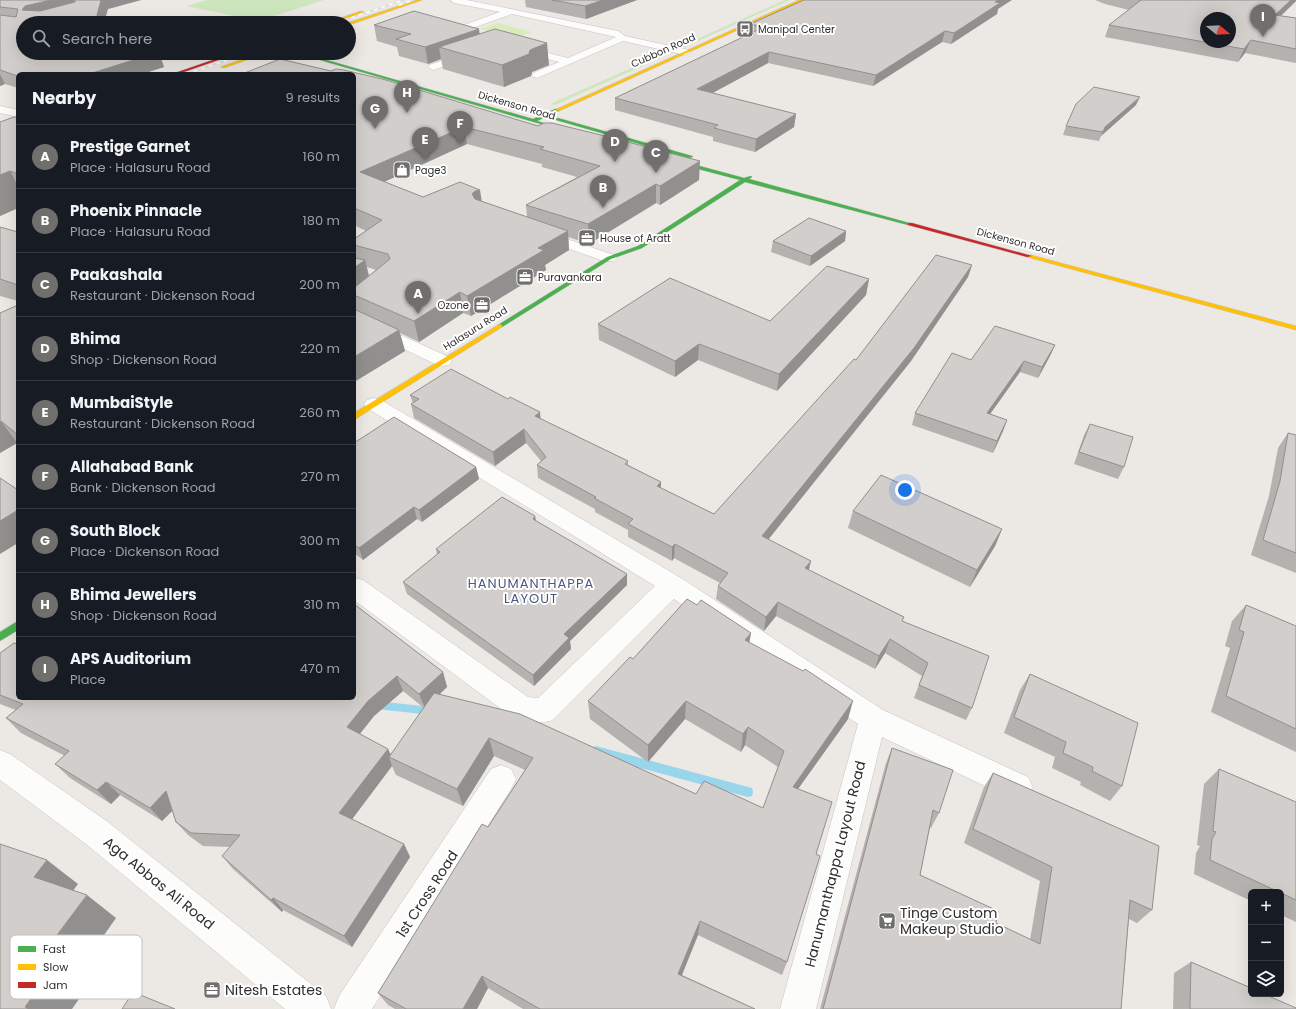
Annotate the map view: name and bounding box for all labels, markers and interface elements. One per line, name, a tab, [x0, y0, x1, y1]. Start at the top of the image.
pin: I	[1250, 4, 1276, 37]
north arrow	[1200, 12, 1236, 48]
search box	[16, 16, 356, 60]
bus stop icon: Manipal Center	[735, 19, 755, 39]
place label: Manipal Center	[758, 22, 835, 37]
icon: search	[30, 27, 52, 49]
text: Search here	[62, 28, 152, 49]
street label: Cubbon Road	[629, 30, 698, 71]
pin: H	[394, 80, 420, 113]
text: Nearby	[32, 86, 96, 110]
street label: Dickenson Road	[476, 87, 557, 124]
text: 9 results	[286, 88, 340, 107]
pin: G	[362, 96, 388, 129]
pin: F	[447, 111, 473, 144]
pin: E	[412, 127, 438, 160]
pin: D	[602, 129, 628, 162]
text: Prestige Garnet	[70, 136, 190, 157]
pin: C	[643, 140, 669, 173]
text: A	[40, 147, 50, 166]
text: 160 m	[303, 147, 340, 166]
text: Place · Halasuru Road	[70, 158, 210, 177]
shop icon: Page3	[392, 160, 412, 180]
place label: Page3	[415, 163, 447, 178]
pin: B	[590, 175, 616, 208]
text: Phoenix Pinnacle	[70, 200, 202, 221]
text: B	[41, 211, 49, 230]
text: 180 m	[303, 211, 340, 230]
text: Place · Halasuru Road	[70, 222, 210, 241]
street label: Dickenson Road	[975, 224, 1056, 259]
office icon: House of Aratt	[577, 228, 597, 248]
place label: House of Aratt	[600, 231, 671, 246]
text: Paakashala	[70, 264, 162, 285]
office icon: Puravankara	[515, 267, 535, 287]
place label: Puravankara	[538, 270, 602, 285]
text: C	[40, 275, 50, 294]
text: 200 m	[299, 275, 340, 294]
pin: A	[405, 281, 431, 314]
text: Restaurant · Dickenson Road	[70, 286, 255, 305]
office icon: Ozone	[472, 295, 492, 315]
place label: Ozone	[438, 298, 469, 313]
street label: Halasuru Road	[440, 303, 510, 354]
text: Bhima	[70, 328, 121, 349]
text: D	[40, 339, 50, 358]
text: 220 m	[300, 339, 340, 358]
text: Shop · Dickenson Road	[70, 350, 217, 369]
text: MumbaiStyle	[70, 392, 173, 413]
text: E	[41, 403, 49, 422]
text: 260 m	[299, 403, 340, 422]
text: Restaurant · Dickenson Road	[70, 414, 255, 433]
text: Allahabad Bank	[70, 456, 194, 477]
text: F	[41, 467, 49, 486]
text: 270 m	[300, 467, 340, 486]
text: Bank · Dickenson Road	[70, 478, 216, 497]
your location	[895, 480, 915, 500]
text: South Block	[70, 520, 160, 541]
text: G	[40, 531, 50, 550]
text: 300 m	[299, 531, 340, 550]
text: Place · Dickenson Road	[70, 542, 219, 561]
district label: HANUMANTHAPPA LAYOUT	[468, 574, 594, 608]
text: Bhima Jewellers	[70, 584, 197, 605]
text: H	[40, 595, 50, 614]
text: 310 m	[303, 595, 340, 614]
text: Shop · Dickenson Road	[70, 606, 217, 625]
text: APS Auditorium	[70, 648, 191, 669]
text: I	[43, 659, 47, 678]
text: 470 m	[300, 659, 340, 678]
text: Place	[70, 670, 105, 689]
street label: Hanumanthappa Layout Road	[800, 759, 870, 969]
street label: Aga Abbas Ali Road	[99, 832, 219, 934]
street label: 1st Cross Road	[391, 846, 463, 942]
map controls	[1248, 889, 1284, 997]
button: +	[1248, 889, 1284, 925]
place label: Tinge Custom Makeup Studio	[900, 903, 1004, 939]
supermarket icon: Tinge Custom Makeup Studio	[877, 911, 897, 931]
button: −	[1248, 925, 1284, 961]
legend	[10, 935, 142, 999]
text: Fast	[43, 941, 66, 957]
text: Slow	[43, 959, 68, 975]
button: layers	[1248, 961, 1284, 997]
text: Jam	[43, 977, 68, 993]
office icon: Nitesh Estates	[202, 980, 222, 1000]
place label: Nitesh Estates	[225, 980, 322, 1000]

